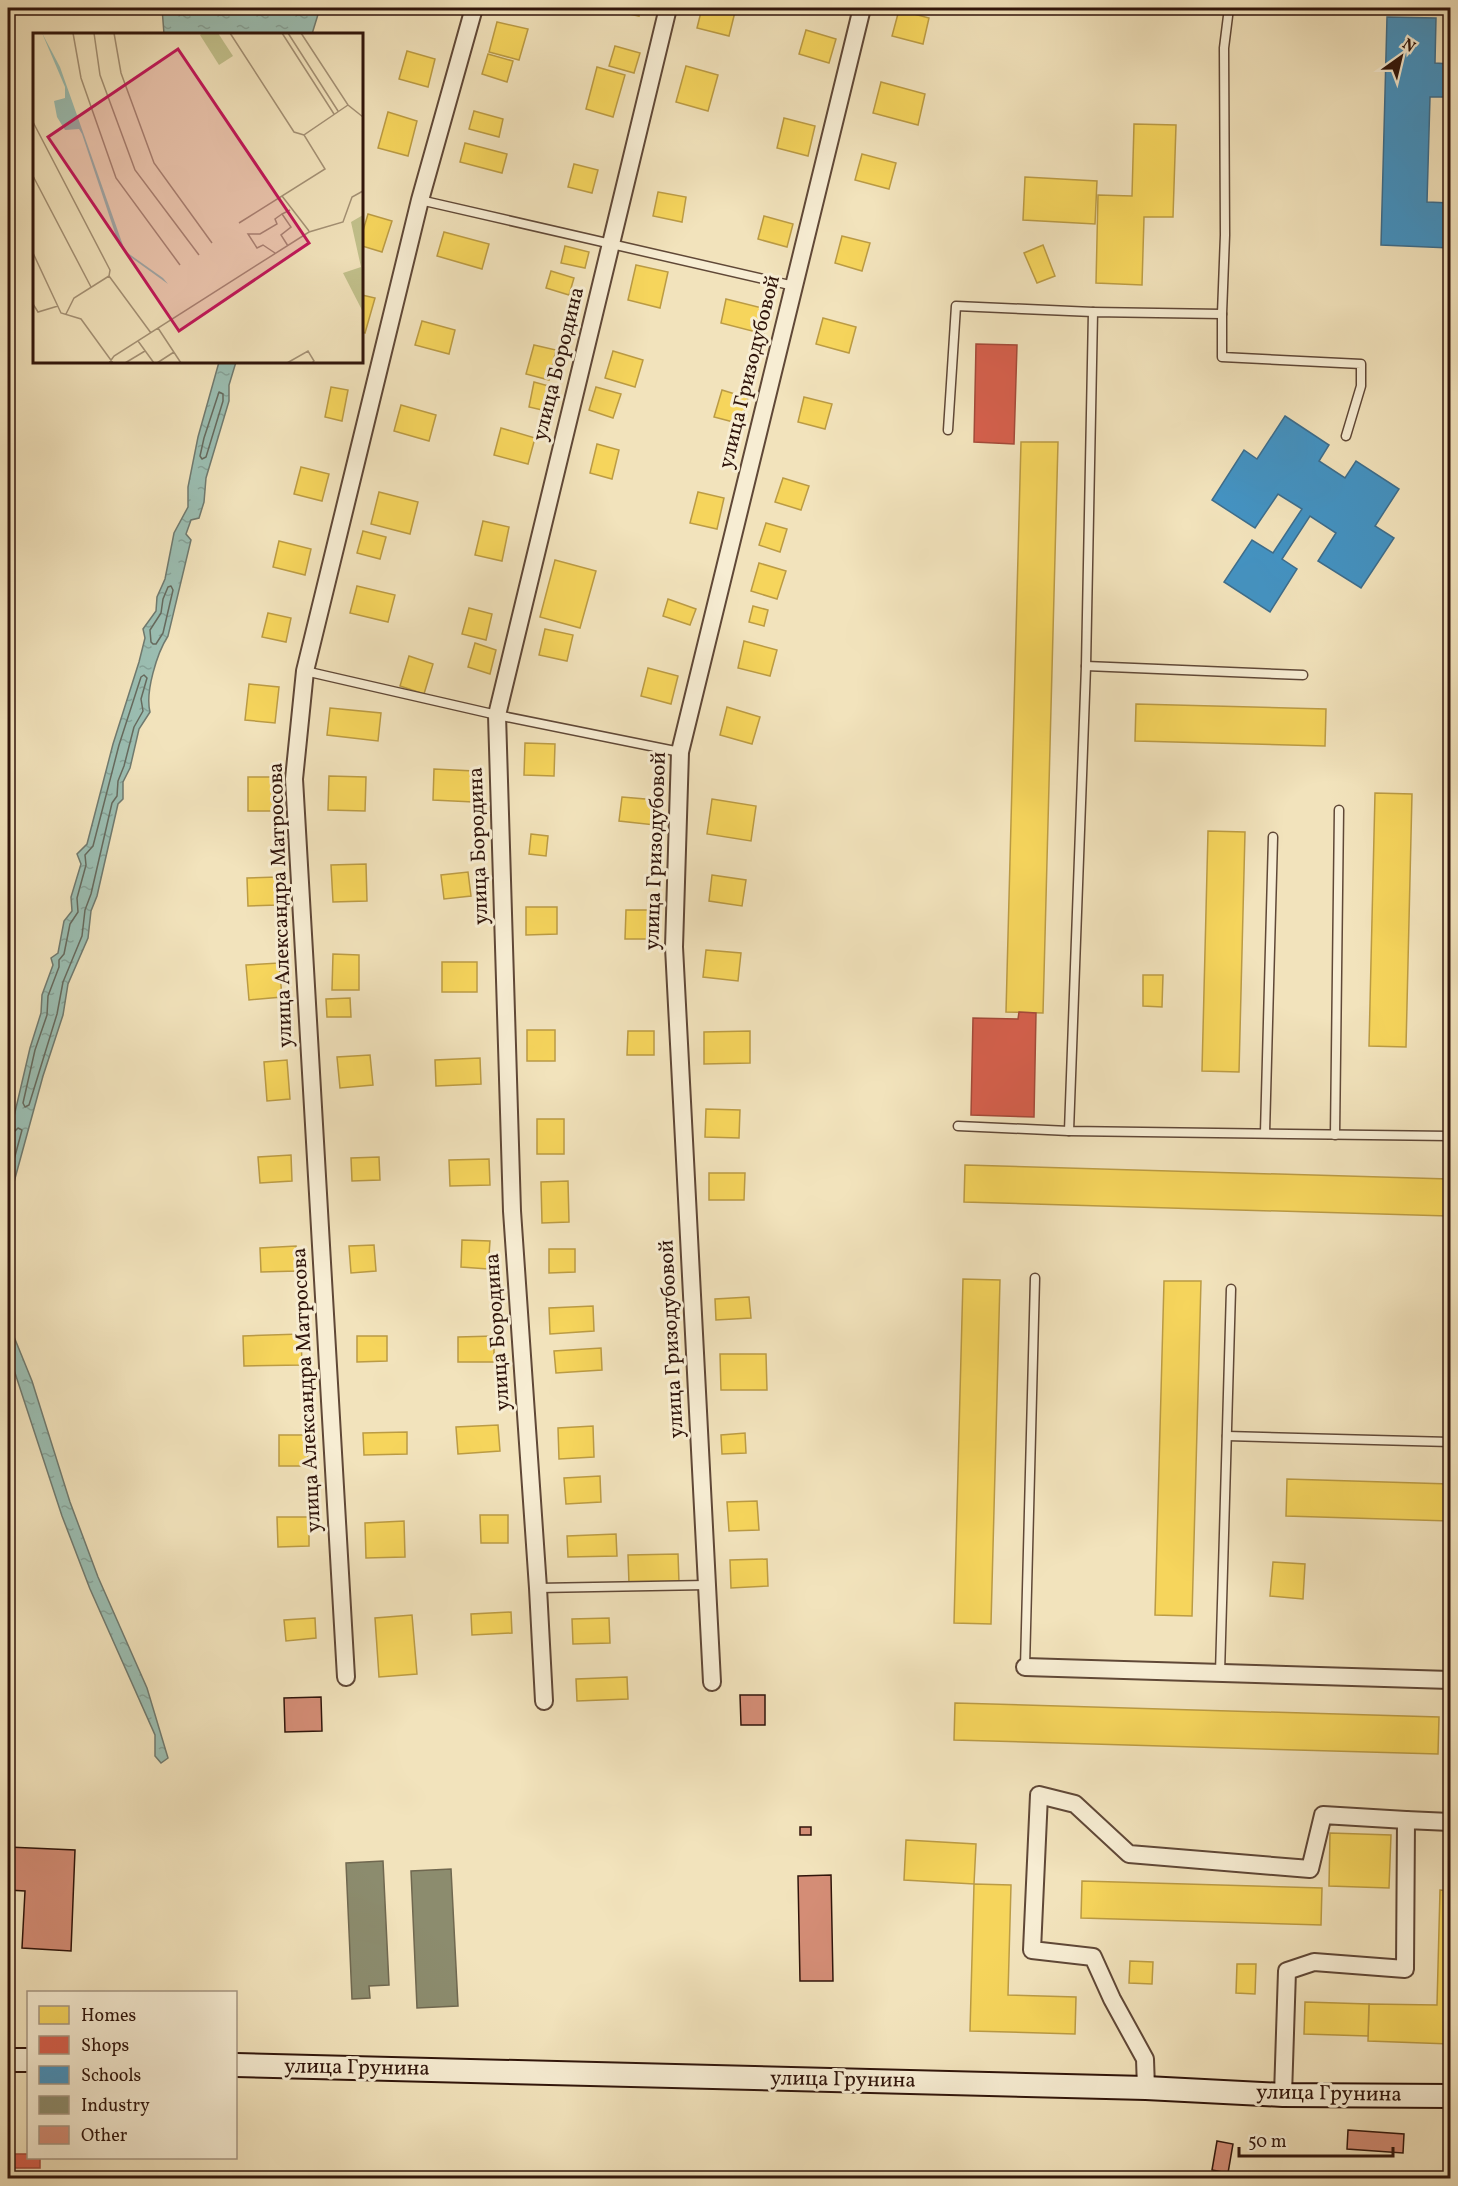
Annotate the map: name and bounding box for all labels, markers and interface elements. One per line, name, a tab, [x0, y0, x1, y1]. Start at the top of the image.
north arrow	[1371, 27, 1431, 87]
inset map	[33, 33, 363, 363]
text: N	[1397, 34, 1420, 59]
street label: улица Гризодубовой	[712, 272, 788, 472]
street label: улица Бородина	[526, 284, 592, 444]
street label: улица Гризодубовой	[638, 751, 674, 951]
street label: улица Александра Матросова	[262, 762, 300, 1048]
street label: улица Бородина	[462, 767, 496, 925]
street label: улица Гризодубовой	[652, 1239, 692, 1439]
street label: улица Александра Матросова	[285, 1247, 329, 1533]
street label: улица Бородина	[478, 1252, 518, 1412]
legend	[27, 1991, 237, 2159]
text: Homes	[81, 2004, 136, 2029]
text: Shops	[81, 2034, 129, 2059]
street label: улица Грунина	[284, 2052, 430, 2084]
text: Schools	[81, 2064, 141, 2089]
street label: улица Грунина	[770, 2064, 916, 2096]
street label: улица Грунина	[1256, 2078, 1402, 2110]
text: Industry	[81, 2094, 150, 2119]
scale bar	[1239, 2120, 1394, 2158]
text: Other	[81, 2124, 128, 2149]
text: 50 m	[1248, 2130, 1287, 2155]

